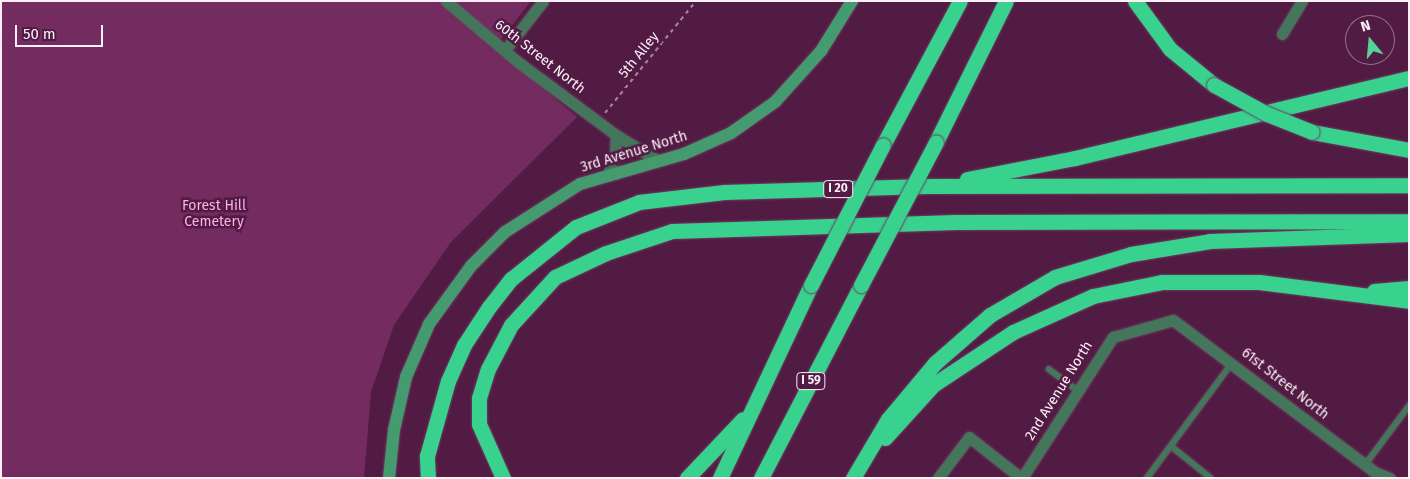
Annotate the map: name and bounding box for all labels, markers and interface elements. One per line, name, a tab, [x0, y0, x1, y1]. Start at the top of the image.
scale bar	[18, 15, 105, 47]
north arrow	[1345, 15, 1395, 65]
street label: 60th Street North	[491, 16, 589, 98]
text: N	[1359, 17, 1373, 36]
text: 50 m	[23, 25, 56, 43]
street label: 5th Alley	[615, 29, 663, 81]
street label: 3rd Avenue North	[579, 128, 689, 176]
road number: I 20	[823, 180, 853, 198]
park label: Forest Hill Cemetery	[182, 198, 246, 230]
street label: 2nd Avenue North	[1022, 338, 1096, 444]
street label: 61st Street North	[1238, 345, 1332, 423]
road number: I 59	[796, 372, 826, 391]

